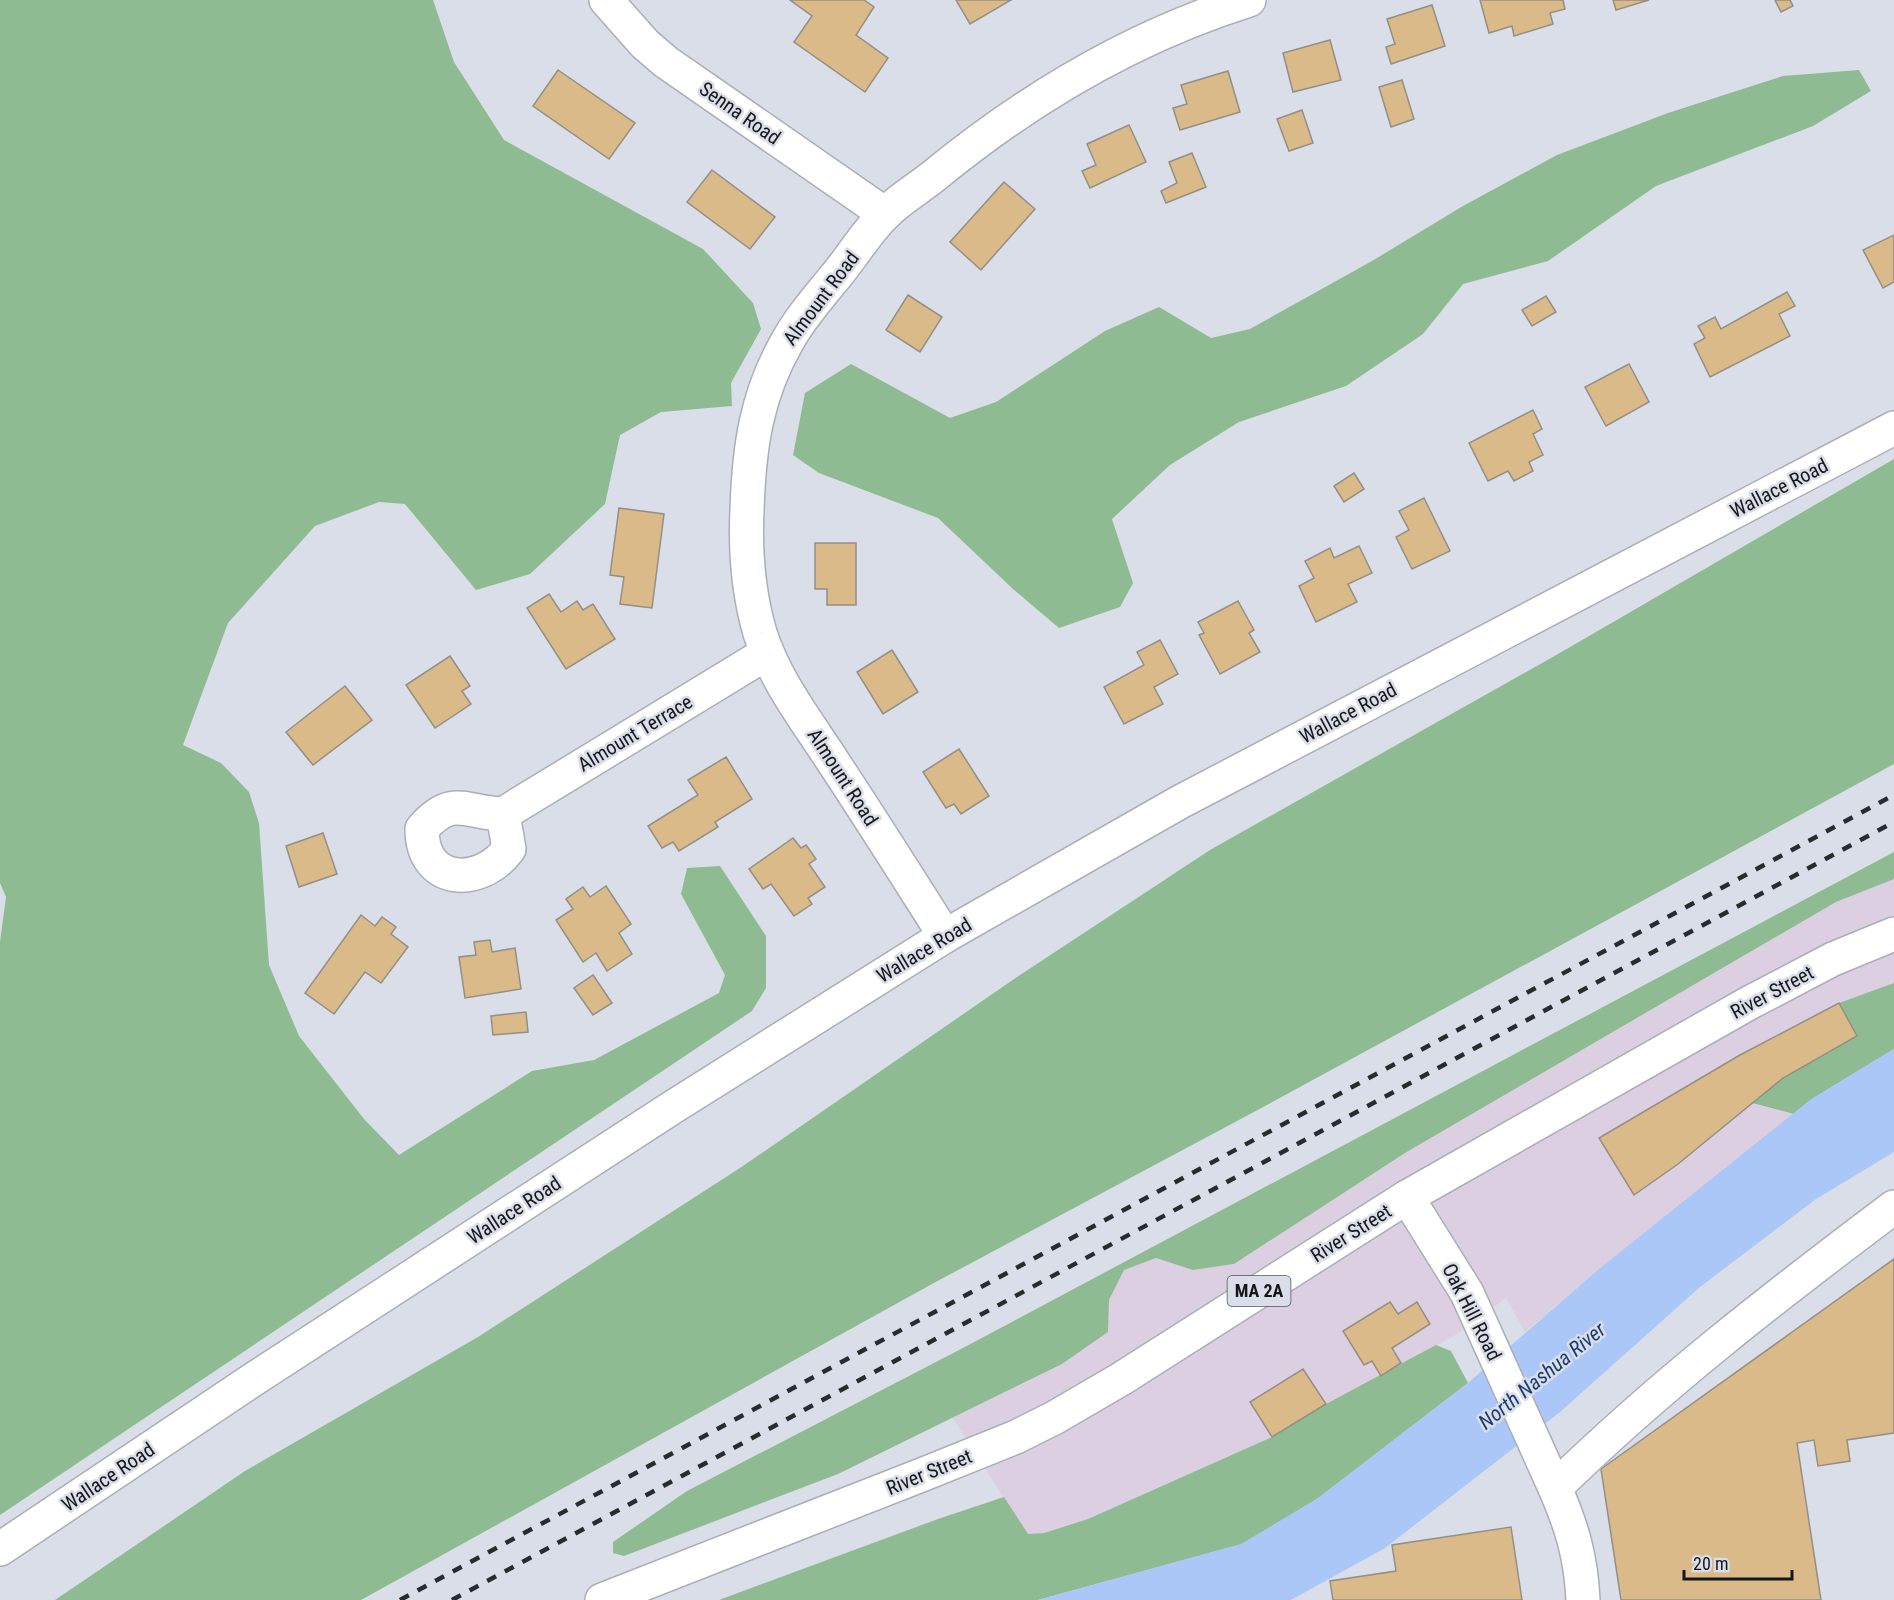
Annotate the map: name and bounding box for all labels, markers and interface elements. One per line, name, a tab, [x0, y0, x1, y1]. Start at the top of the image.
street label: Senna Road	[695, 76, 785, 150]
street label: Almount Road	[778, 246, 864, 350]
street label: Wallace Road	[1726, 453, 1832, 523]
street label: Wallace Road	[1295, 677, 1401, 749]
street label: Almount Terrace	[573, 689, 697, 777]
street label: Almount Road	[803, 724, 883, 830]
street label: Wallace Road	[872, 912, 976, 988]
street label: River Street	[1726, 960, 1818, 1024]
street label: Wallace Road	[463, 1171, 565, 1249]
street label: River Street	[1306, 1199, 1396, 1267]
street label: Oak Hill Road	[1437, 1259, 1507, 1365]
road number: MA 2A	[1228, 1276, 1290, 1306]
water label: North Nashua River	[1474, 1317, 1611, 1434]
street label: Wallace Road	[57, 1437, 159, 1517]
street label: River Street	[883, 1444, 976, 1500]
scale bar	[1684, 1543, 1792, 1581]
text: 20 m	[1693, 1553, 1728, 1574]

